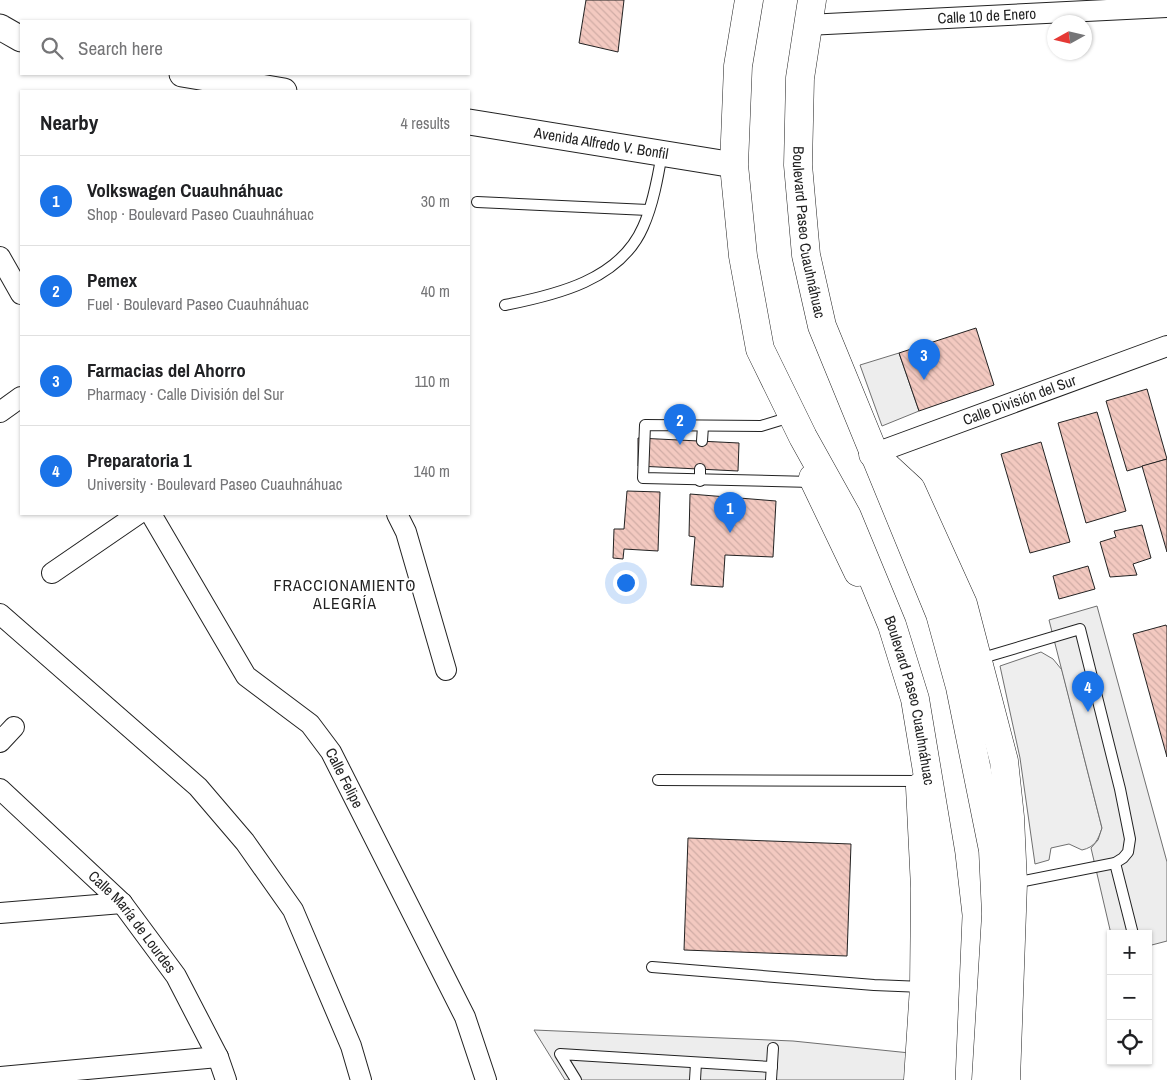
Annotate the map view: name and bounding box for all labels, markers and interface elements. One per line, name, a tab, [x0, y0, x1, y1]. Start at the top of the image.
street label: Calle 10 de Enero	[937, 3, 1037, 28]
north arrow	[1047, 15, 1092, 60]
search box	[20, 20, 470, 75]
icon: search	[38, 34, 66, 62]
text: Search here	[78, 35, 163, 61]
text: Nearby	[40, 108, 98, 137]
text: 4 results	[400, 112, 450, 134]
street label: Avenida Alfredo V. Bonfil	[532, 122, 670, 164]
street label: Boulevard Paseo Cuauhnáhuac	[788, 146, 831, 320]
text: Volkswagen Cuauhnáhuac	[87, 177, 283, 203]
text: 1	[52, 190, 60, 212]
text: 30 m	[421, 190, 450, 212]
text: Shop · Boulevard Paseo Cuauhnáhuac	[87, 203, 314, 225]
text: Pemex	[87, 267, 137, 293]
text: 2	[52, 280, 60, 302]
text: 40 m	[421, 280, 450, 302]
text: Fuel · Boulevard Paseo Cuauhnáhuac	[87, 293, 309, 315]
pin: 3	[908, 339, 940, 380]
text: Farmacias del Ahorro	[87, 357, 246, 383]
street label: Calle División del Sur	[960, 369, 1079, 430]
text: 3	[52, 370, 60, 392]
text: 110 m	[414, 370, 450, 392]
text: Pharmacy · Calle División del Sur	[87, 383, 284, 405]
pin: 2	[664, 404, 696, 445]
text: Preparatoria 1	[87, 447, 192, 473]
text: 4	[52, 460, 60, 482]
text: 140 m	[414, 460, 450, 482]
text: University · Boulevard Paseo Cuauhnáhuac	[87, 473, 342, 495]
pin: 1	[714, 492, 746, 533]
your location	[613, 570, 639, 596]
district label: FRACCIONAMIENTO ALEGRÍA	[273, 574, 417, 614]
street label: Boulevard Paseo Cuauhnáhuac	[879, 612, 940, 787]
pin: 4	[1072, 671, 1104, 712]
street label: Calle Felipe	[321, 744, 369, 812]
street label: Calle María de Lourdes	[84, 866, 181, 977]
map controls	[1107, 930, 1152, 1065]
button: +	[1107, 930, 1152, 975]
button: −	[1107, 975, 1152, 1020]
button: locate	[1107, 1020, 1152, 1065]

